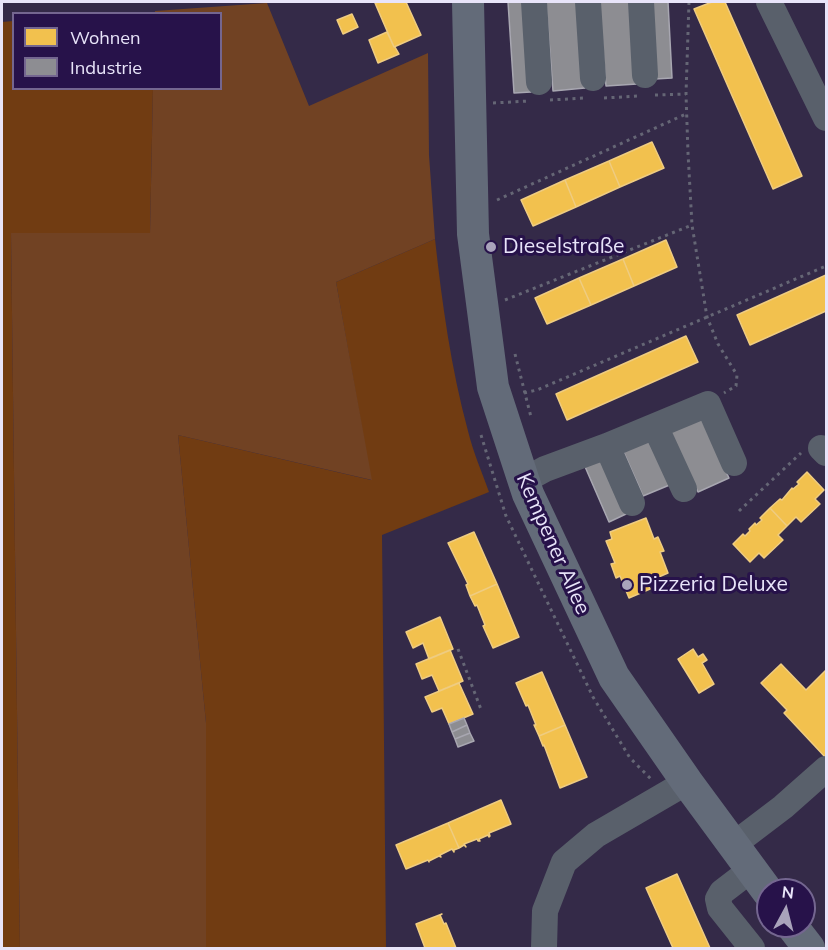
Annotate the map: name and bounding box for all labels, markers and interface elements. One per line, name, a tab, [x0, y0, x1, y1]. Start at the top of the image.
legend	[12, 12, 222, 90]
text: Wohnen	[70, 26, 141, 49]
text: Industrie	[70, 56, 142, 79]
place label: Dieselstraße	[503, 234, 624, 260]
marker: Dieselstraße	[484, 240, 498, 254]
street label: Kempener Allee	[511, 469, 595, 619]
place label: Pizzeria Deluxe	[639, 572, 788, 598]
marker: Pizzeria Deluxe	[620, 578, 634, 592]
north arrow	[756, 878, 816, 938]
text: N	[781, 881, 795, 903]

